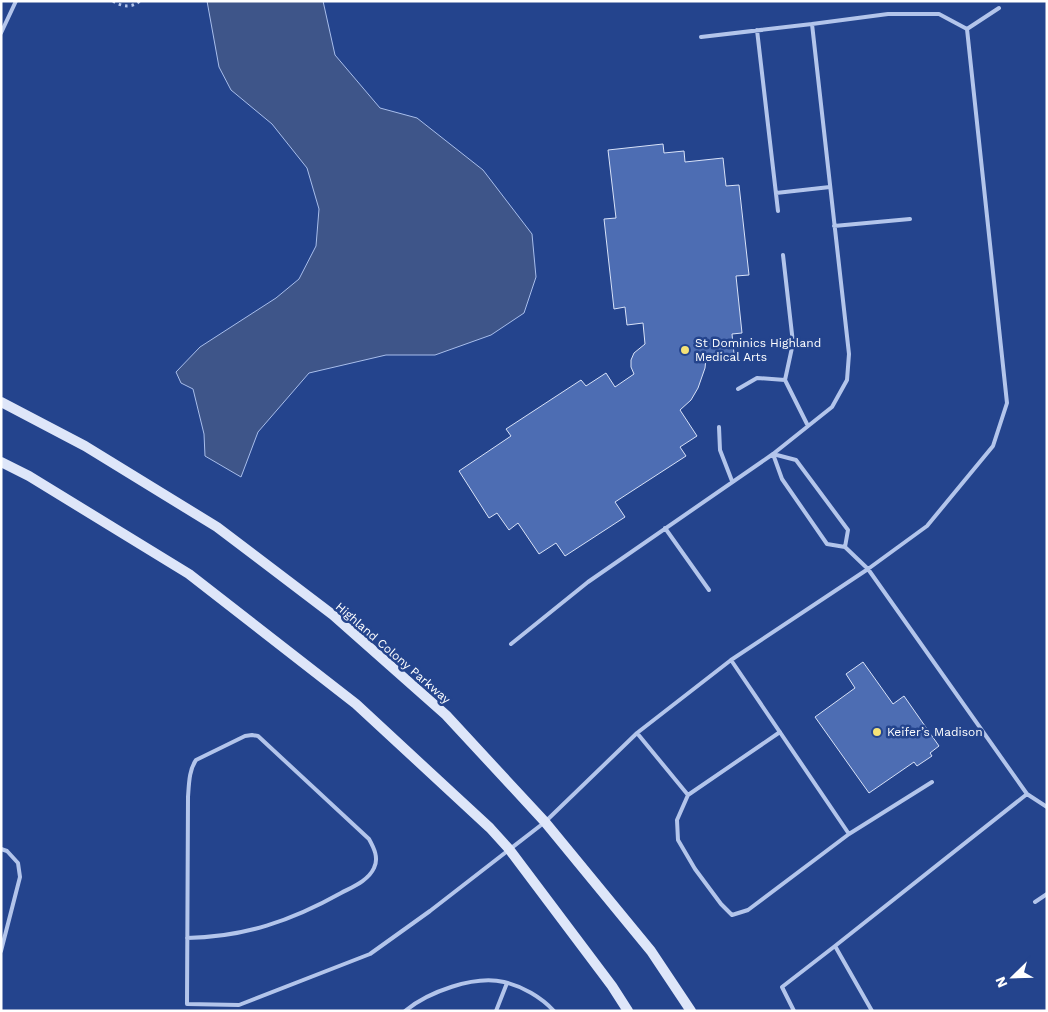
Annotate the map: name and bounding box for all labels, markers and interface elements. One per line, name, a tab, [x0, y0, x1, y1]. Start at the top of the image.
place label: St Dominics Highland Medical Arts	[695, 336, 821, 364]
marker: St Dominics Highland Medical Arts	[679, 344, 691, 356]
street label: Highland Colony Parkway	[333, 599, 454, 707]
place label: Keifer’s Madison	[887, 725, 983, 739]
marker: Keifer’s Madison	[871, 726, 883, 738]
north arrow	[988, 952, 1038, 1002]
text: N	[992, 974, 1010, 990]

